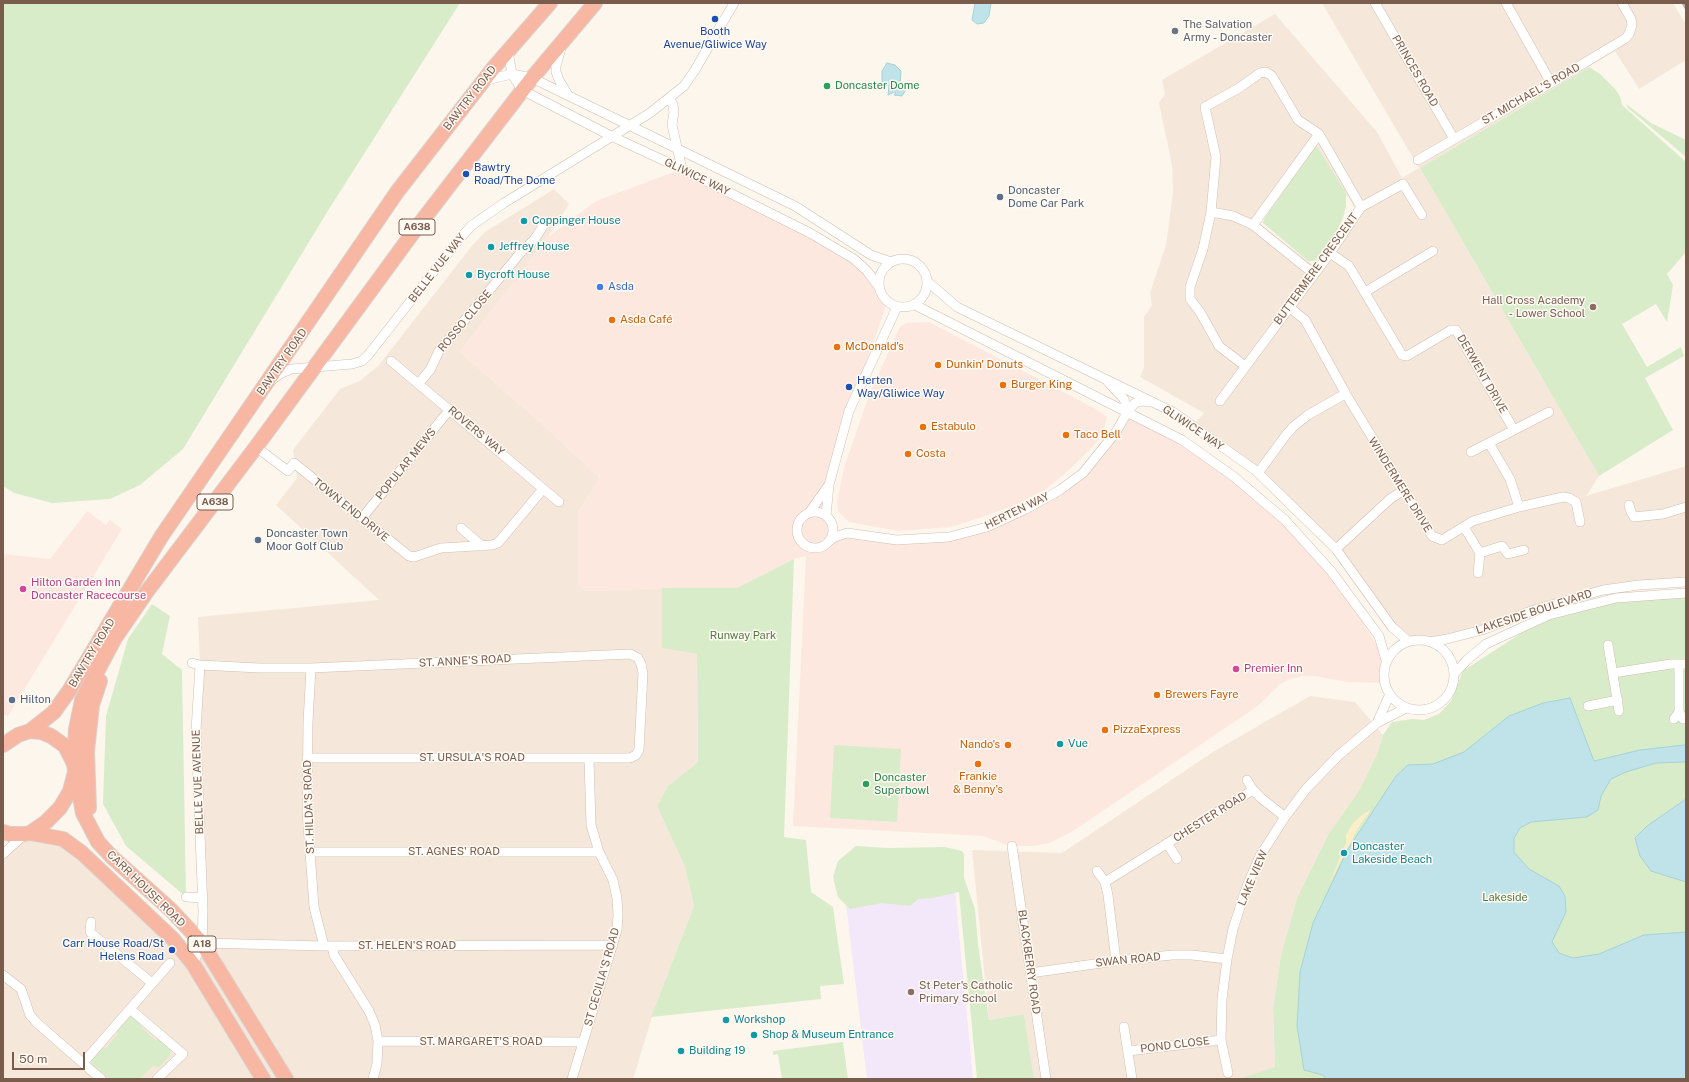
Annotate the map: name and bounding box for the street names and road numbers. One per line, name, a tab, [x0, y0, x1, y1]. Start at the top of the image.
street label: PRINCES ROAD	[1389, 33, 1441, 109]
street label: ST. MICHAEL'S ROAD	[1480, 60, 1582, 128]
street label: BAWTRY ROAD	[441, 63, 499, 133]
street label: GLIWICE WAY	[662, 155, 732, 199]
street label: BUTTERMERE CRESCENT	[1271, 211, 1361, 327]
road number: A638	[399, 219, 435, 235]
street label: BELLE VUE WAY	[406, 231, 468, 305]
street label: ROSSO CLOSE	[435, 287, 495, 355]
street label: BAWTRY ROAD	[254, 326, 310, 398]
street label: DERWENT DRIVE	[1454, 332, 1510, 416]
street label: GLIWICE WAY	[1160, 403, 1226, 453]
street label: ROVERS WAY	[445, 404, 507, 458]
street label: POPULAR MEWS	[373, 425, 439, 503]
street label: WINDERMERE DRIVE	[1365, 435, 1435, 535]
street label: TOWN END DRIVE	[310, 475, 392, 545]
street label: HERTEN WAY	[983, 490, 1051, 532]
road number: A638	[197, 494, 233, 510]
street label: LAKESIDE BOULEVARD	[1474, 587, 1594, 637]
street label: BAWTRY ROAD	[66, 616, 118, 690]
street label: ST. ANNE'S ROAD	[418, 652, 512, 670]
street label: BELLE VUE AVENUE	[190, 729, 206, 835]
street label: ST. URSULA'S ROAD	[419, 751, 525, 765]
street label: ST. HILDA'S ROAD	[301, 760, 317, 854]
street label: CHESTER ROAD	[1171, 789, 1249, 845]
street label: ST. AGNES' ROAD	[408, 845, 500, 859]
street label: CARR HOUSE ROAD	[104, 848, 188, 930]
street label: LAKE VIEW	[1235, 848, 1271, 908]
street label: BLACKBERRY ROAD	[1015, 909, 1043, 1015]
street label: ST CECILIA'S ROAD	[582, 926, 622, 1028]
road number: A18	[188, 936, 216, 952]
street label: ST. HELEN'S ROAD	[358, 939, 456, 953]
street label: SWAN ROAD	[1095, 950, 1161, 970]
street label: POND CLOSE	[1140, 1034, 1210, 1056]
street label: ST. MARGARET'S ROAD	[419, 1035, 543, 1049]

